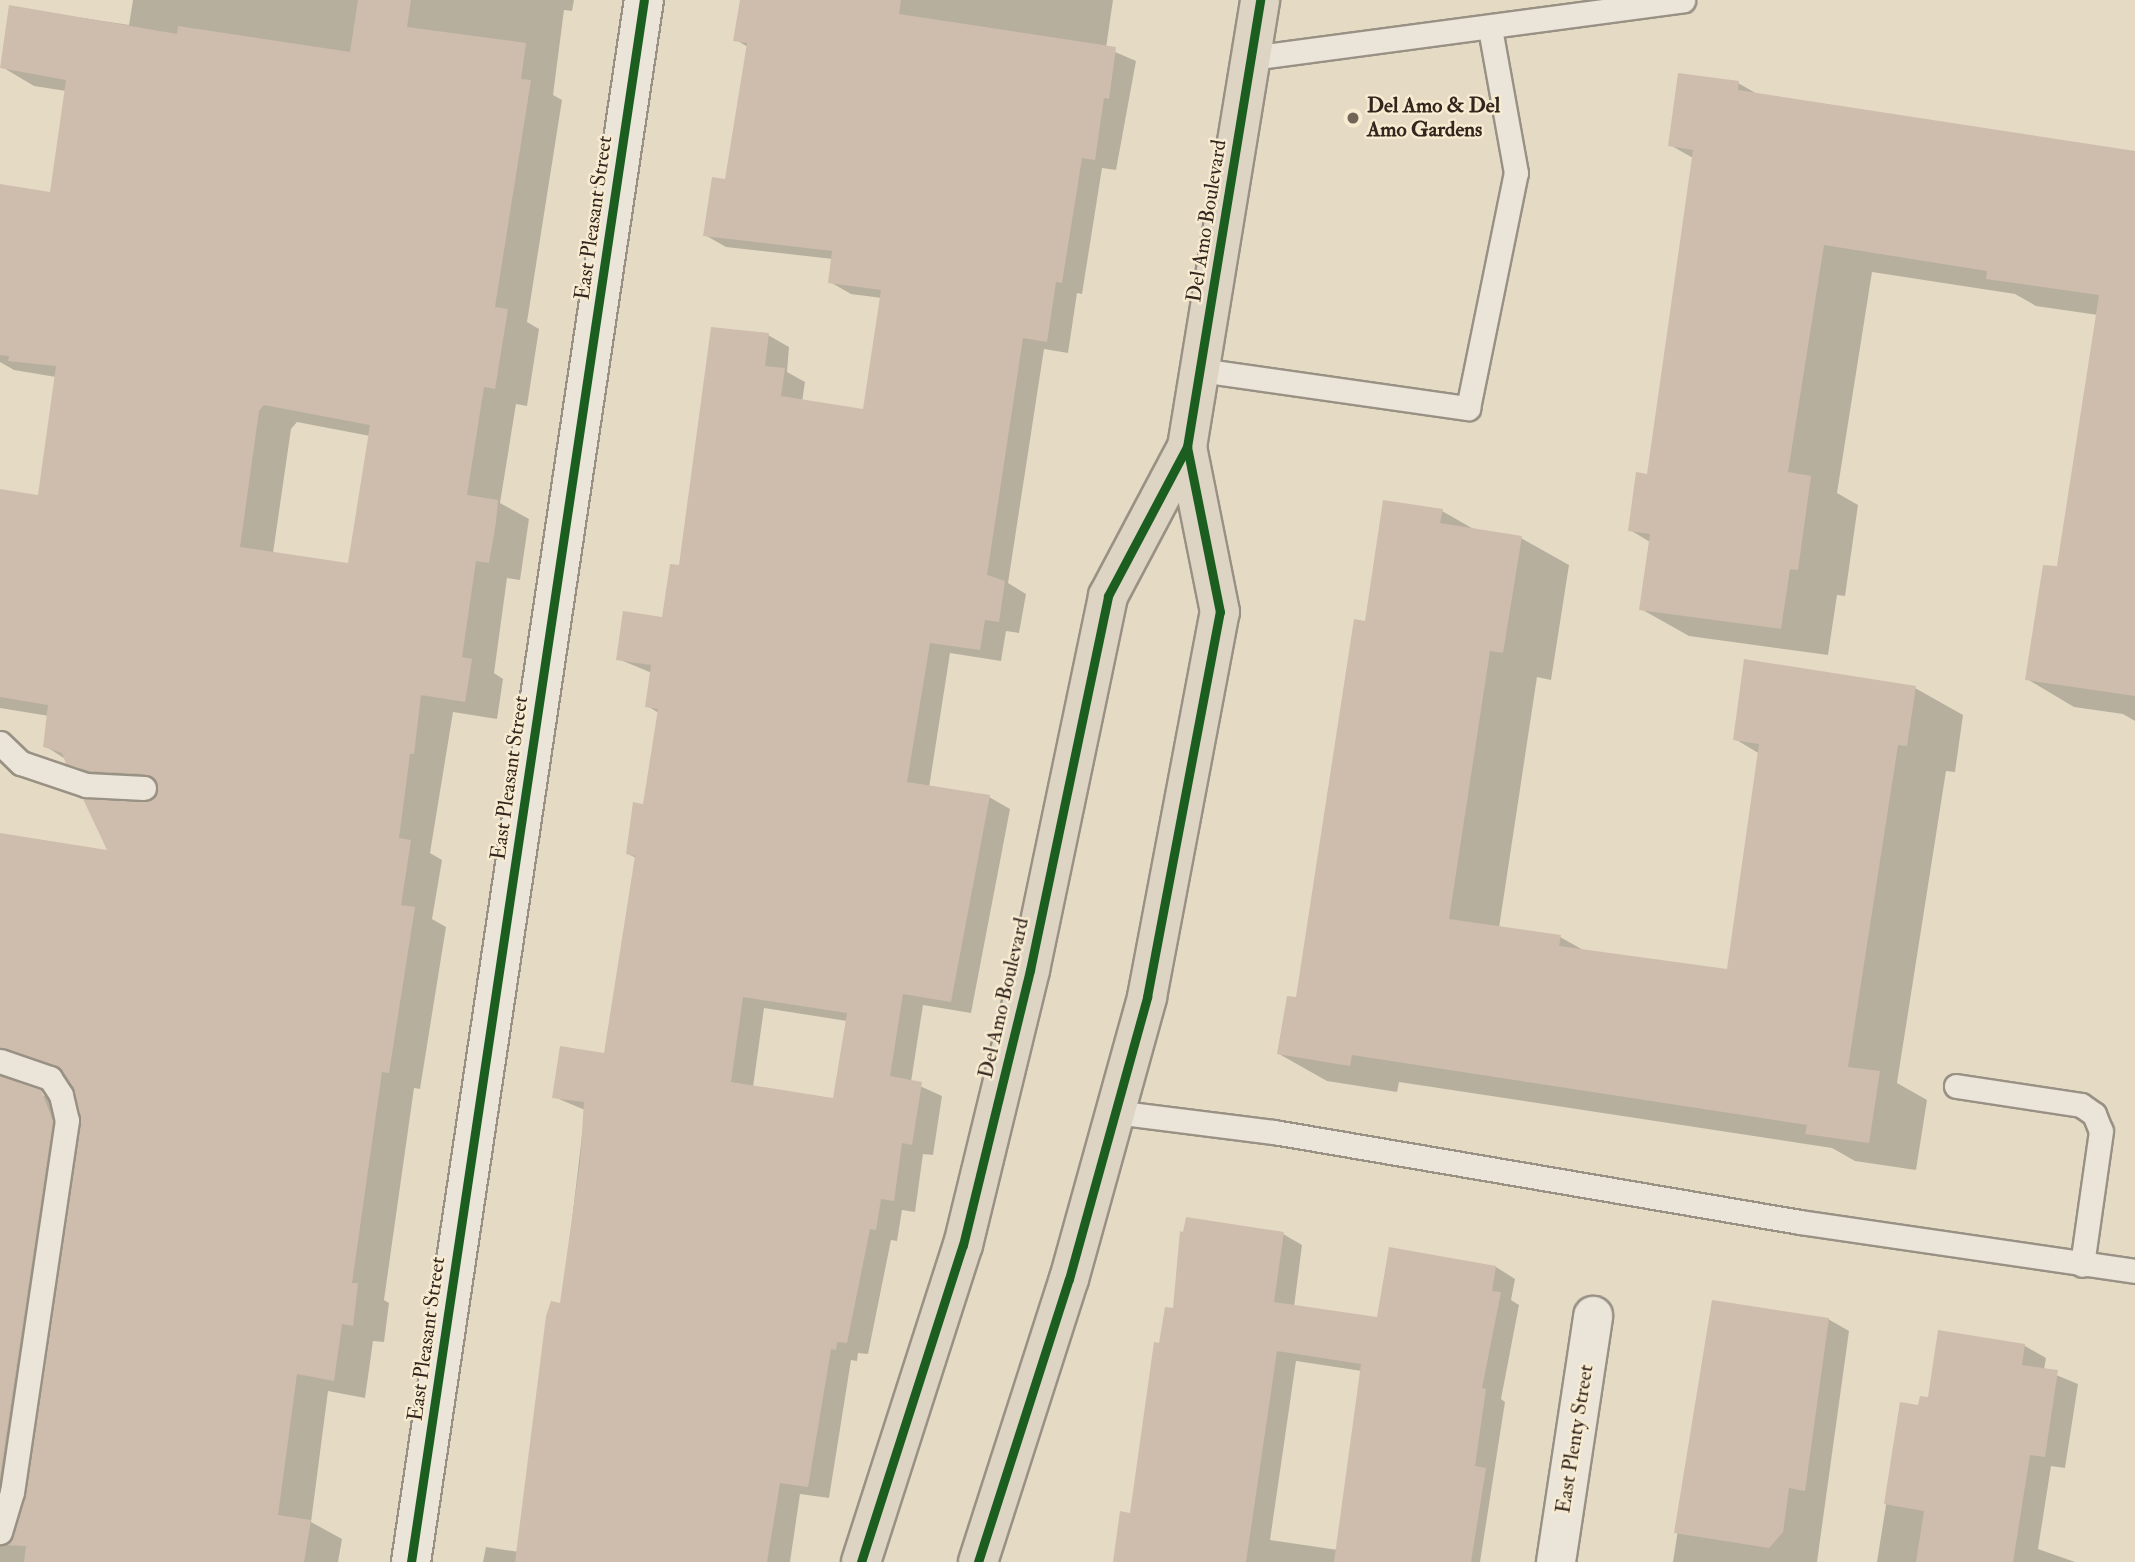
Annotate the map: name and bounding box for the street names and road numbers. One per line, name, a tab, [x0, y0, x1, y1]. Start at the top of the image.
street label: East Pleasant Street	[570, 134, 618, 302]
street label: Del Amo Boulevard	[1182, 138, 1232, 304]
street label: East Pleasant Street	[486, 694, 534, 862]
street label: Del Amo Boulevard	[973, 915, 1035, 1081]
street label: East Pleasant Street	[403, 1255, 451, 1423]
street label: East Plenty Street	[1551, 1363, 1599, 1515]

